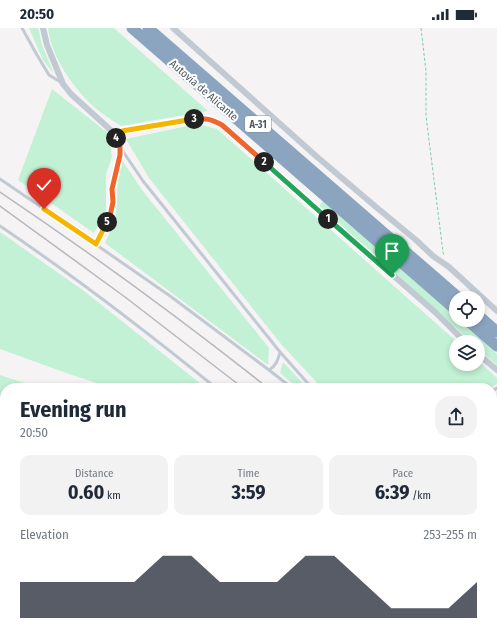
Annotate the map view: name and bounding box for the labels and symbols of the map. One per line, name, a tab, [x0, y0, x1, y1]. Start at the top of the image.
street label: Autovía de Alicante	[167, 57, 241, 124]
pin: 3	[184, 109, 204, 129]
road number: A-31	[245, 116, 271, 132]
pin: 4	[106, 128, 126, 148]
pin: 2	[254, 152, 274, 172]
pin	[27, 168, 61, 209]
pin: 1	[318, 209, 338, 229]
pin: 5	[97, 212, 117, 232]
pin	[375, 234, 409, 275]

